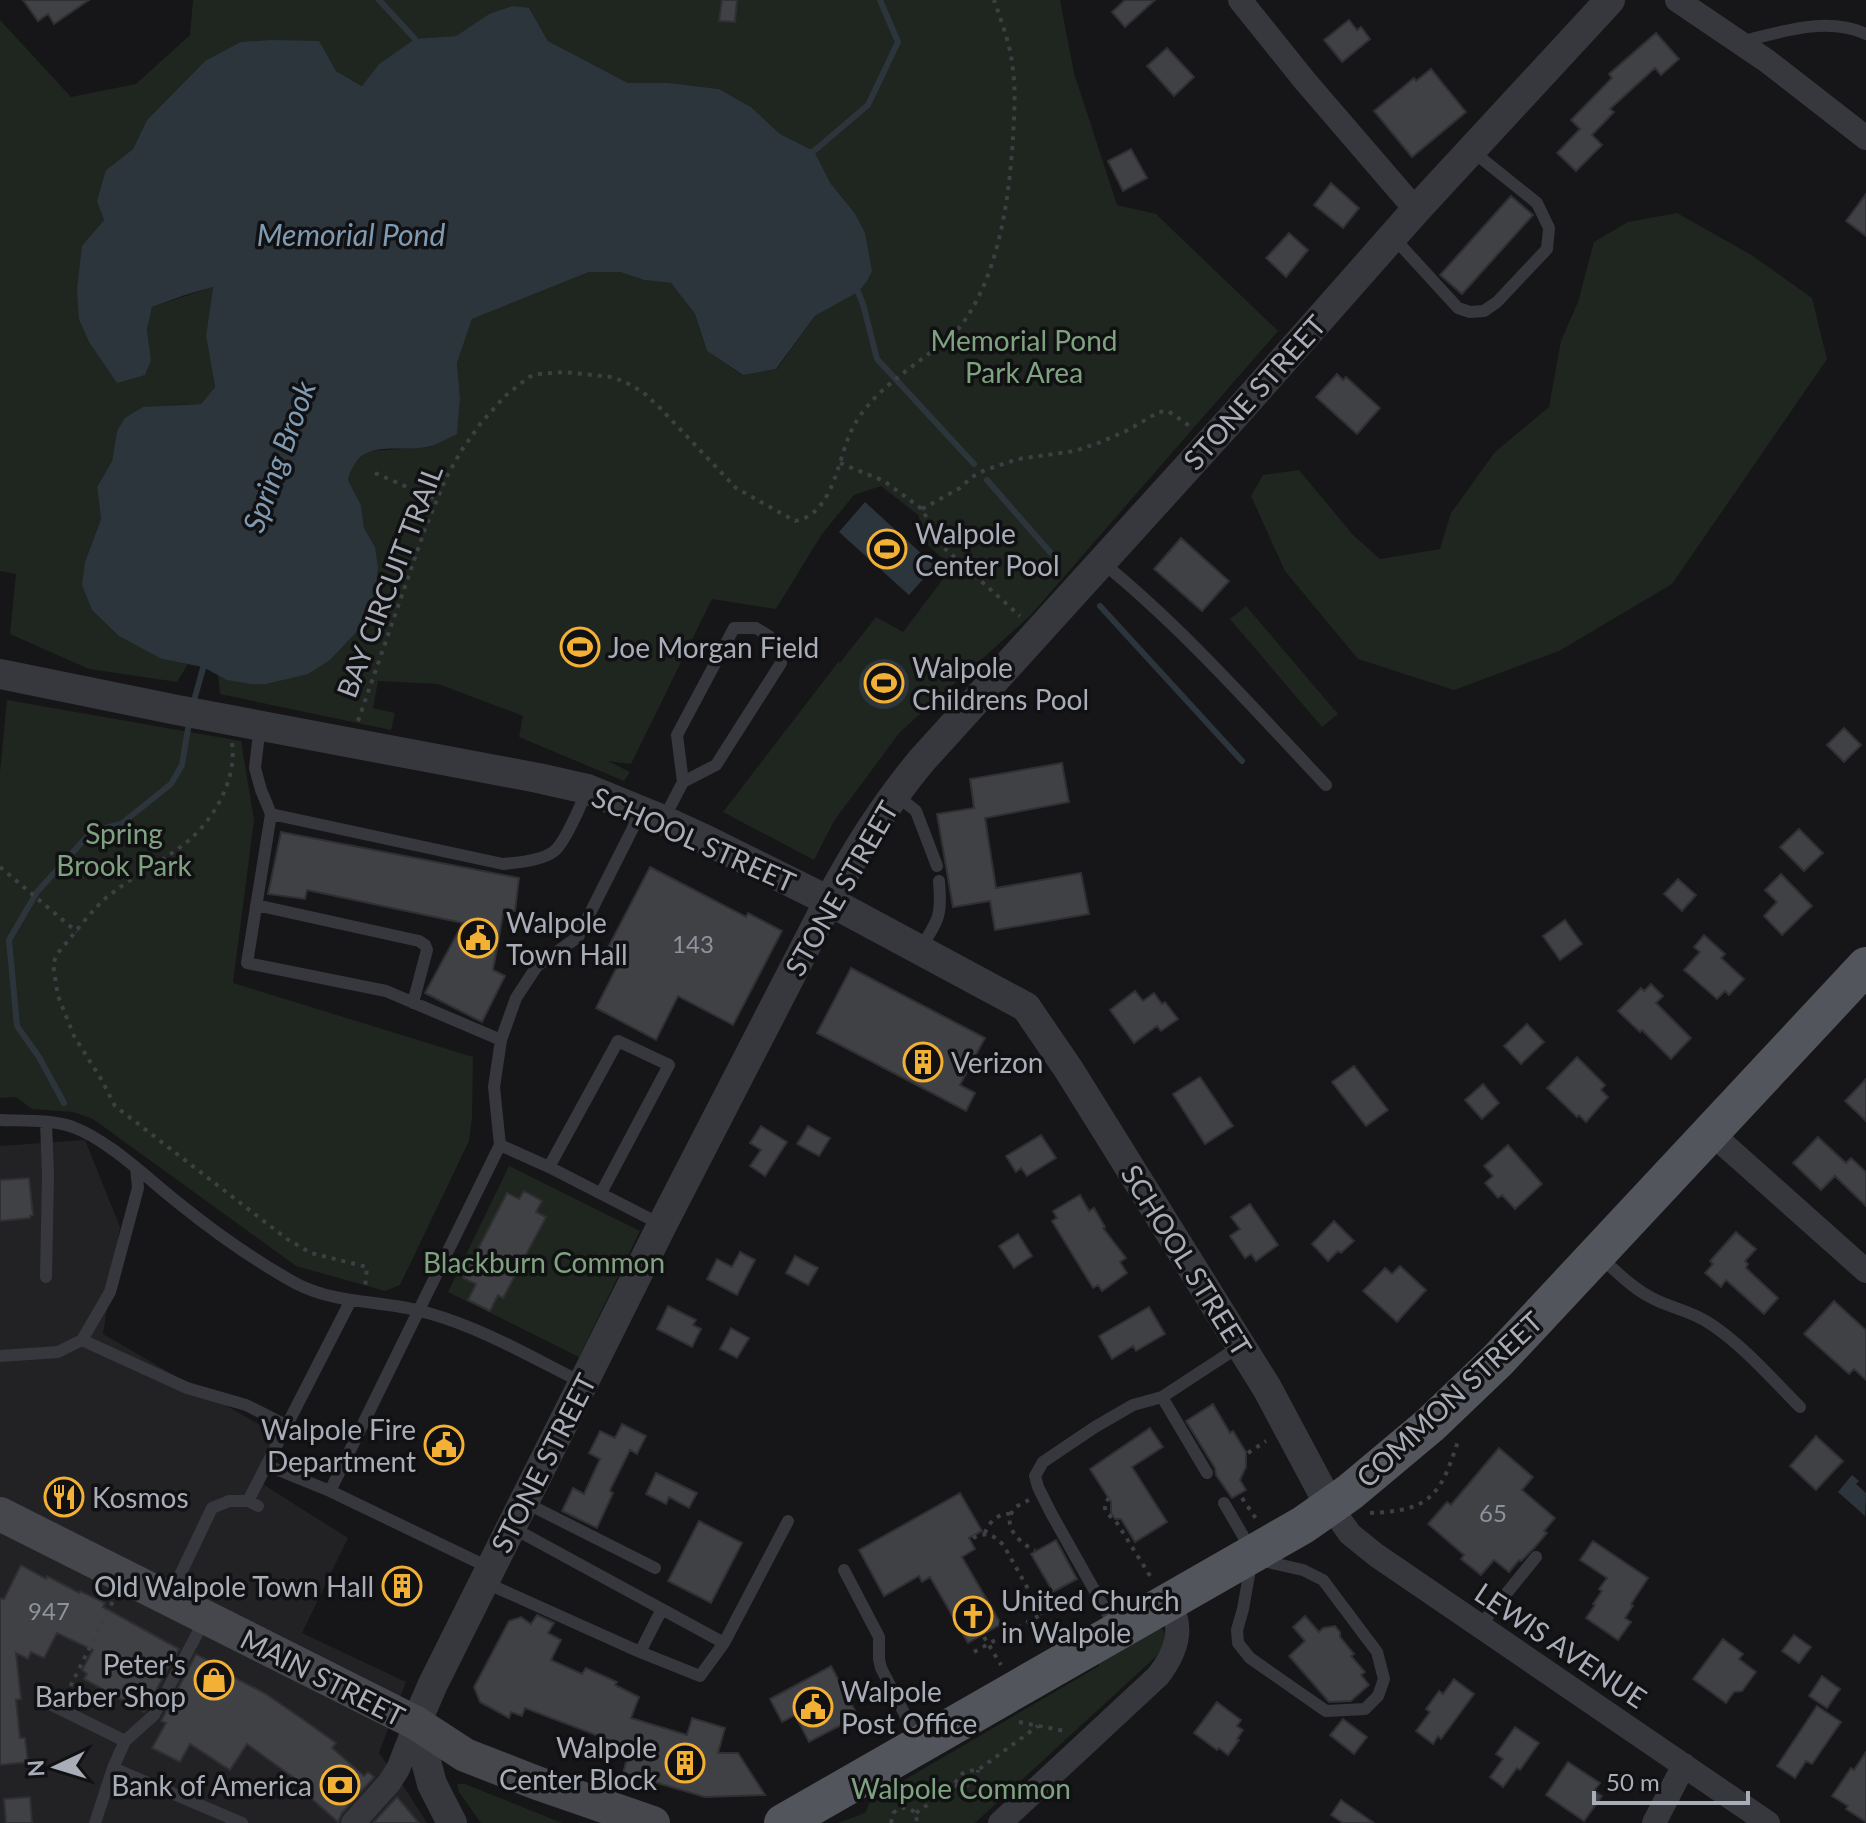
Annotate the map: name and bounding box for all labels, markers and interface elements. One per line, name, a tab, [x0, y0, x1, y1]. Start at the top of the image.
water label: Memorial Pond	[257, 216, 445, 252]
street label: STONE STREET	[1176, 307, 1333, 476]
park label: Memorial Pond Park Area	[930, 323, 1118, 389]
water label: Spring Brook	[234, 375, 322, 536]
street label: BAY CIRCUIT TRAIL	[329, 460, 449, 702]
place label: Walpole Center Pool	[915, 516, 1060, 582]
sports icon: Walpole Center Pool	[866, 528, 908, 570]
sports icon: Joe Morgan Field	[559, 626, 601, 668]
place label: Joe Morgan Field	[608, 630, 819, 664]
place label: Walpole Childrens Pool	[912, 650, 1089, 716]
sports icon: Walpole Childrens Pool	[863, 662, 905, 704]
street label: SCHOOL STREET	[587, 779, 801, 899]
street label: STONE STREET	[777, 794, 905, 981]
park label: Spring Brook Park	[56, 816, 192, 882]
place label: Walpole Town Hall	[506, 905, 628, 971]
public building icon: Walpole Town Hall	[457, 917, 499, 959]
house number: 143	[672, 929, 714, 958]
building icon: Verizon	[902, 1041, 944, 1083]
place label: Verizon	[951, 1045, 1043, 1079]
street label: SCHOOL STREET	[1115, 1158, 1260, 1362]
park label: Blackburn Common	[423, 1245, 665, 1279]
street label: COMMON STREET	[1349, 1304, 1549, 1494]
street label: STONE STREET	[483, 1368, 603, 1558]
place label: Walpole Fire Department	[261, 1412, 416, 1478]
public building icon: Walpole Fire Department	[423, 1424, 465, 1466]
restaurant icon: Kosmos	[43, 1476, 85, 1518]
place label: Kosmos	[92, 1480, 189, 1514]
house number: 65	[1479, 1498, 1507, 1527]
building icon: Old Walpole Town Hall	[381, 1565, 423, 1607]
place label: Old Walpole Town Hall	[94, 1569, 374, 1603]
street label: LEWIS AVENUE	[1469, 1575, 1653, 1715]
place label: United Church in Walpole	[1001, 1583, 1180, 1649]
church icon: United Church in Walpole	[952, 1595, 994, 1637]
house number: 947	[28, 1596, 70, 1625]
street label: MAIN STREET	[235, 1621, 411, 1733]
place label: Peter's Barber Shop	[35, 1647, 186, 1713]
shop icon: Peter's Barber Shop	[193, 1659, 235, 1701]
place label: Walpole Post Office	[841, 1674, 977, 1740]
public building icon: Walpole Post Office	[792, 1686, 834, 1728]
north arrow	[16, 1727, 96, 1807]
place label: Walpole Center Block	[499, 1730, 658, 1796]
building icon: Walpole Center Block	[664, 1742, 706, 1784]
scale bar	[1594, 1755, 1748, 1805]
text: N	[21, 1759, 50, 1778]
bank icon: Bank of America	[319, 1764, 361, 1806]
text: 50 m	[1606, 1767, 1660, 1796]
place label: Bank of America	[111, 1768, 312, 1802]
park label: Walpole Common	[851, 1771, 1071, 1805]

